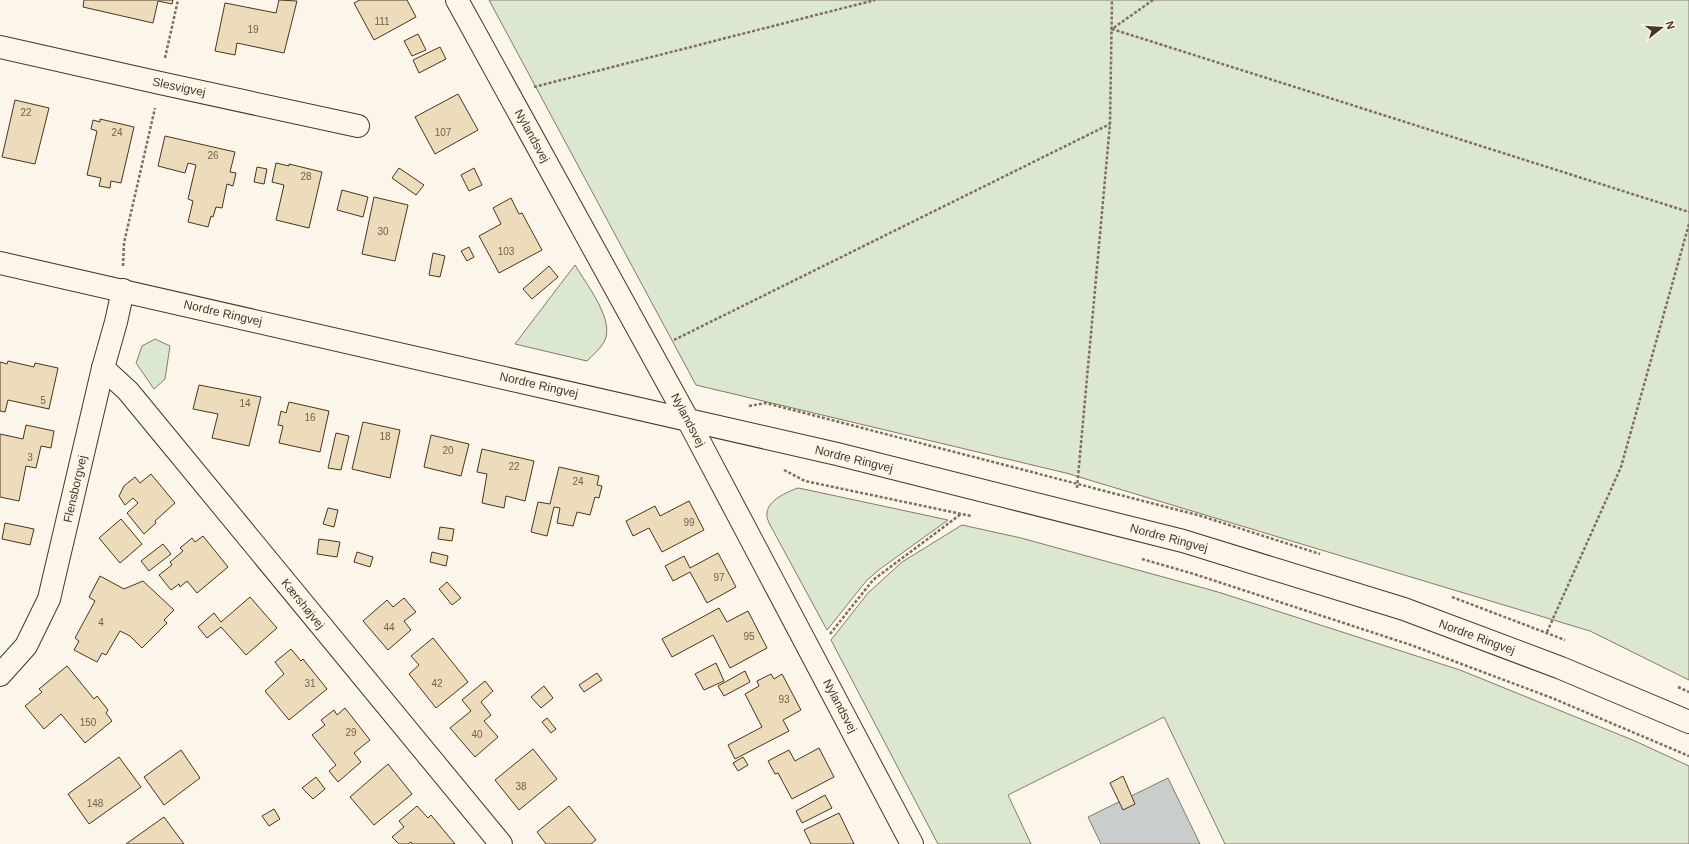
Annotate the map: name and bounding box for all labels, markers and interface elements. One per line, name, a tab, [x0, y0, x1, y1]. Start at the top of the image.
north arrow	[1641, 8, 1681, 48]
house number: 111	[374, 16, 390, 27]
text: N	[1664, 20, 1677, 31]
house number: 19	[247, 24, 259, 35]
street label: Slesvigvej	[151, 75, 207, 99]
house number: 22	[20, 107, 32, 118]
street label: Nylandsvej	[512, 107, 552, 165]
house number: 24	[111, 127, 123, 138]
house number: 107	[435, 127, 452, 138]
house number: 26	[207, 150, 219, 161]
house number: 28	[300, 171, 312, 182]
house number: 30	[377, 226, 389, 237]
house number: 103	[498, 246, 515, 257]
street label: Nordre Ringvej	[182, 297, 264, 329]
street label: Nordre Ringvej	[498, 369, 580, 401]
street label: Nylandsvej	[668, 391, 708, 449]
house number: 5	[40, 395, 46, 406]
house number: 14	[239, 398, 251, 409]
house number: 16	[304, 412, 316, 423]
house number: 18	[379, 431, 391, 442]
street label: Nordre Ringvej	[813, 443, 895, 475]
house number: 20	[442, 445, 454, 456]
house number: 3	[27, 452, 33, 463]
street label: Flensborgvej	[60, 454, 90, 524]
house number: 22	[508, 461, 520, 472]
house number: 24	[572, 476, 584, 487]
house number: 99	[683, 517, 695, 528]
street label: Nordre Ringvej	[1129, 521, 1209, 555]
house number: 97	[713, 572, 725, 583]
street label: Kærshøjvej	[278, 576, 328, 632]
house number: 4	[98, 617, 104, 628]
street label: Nordre Ringvej	[1437, 617, 1517, 657]
house number: 44	[383, 622, 395, 633]
house number: 95	[743, 631, 755, 642]
street label: Nylandsvej	[820, 677, 860, 735]
house number: 31	[304, 678, 316, 689]
house number: 42	[431, 678, 443, 689]
house number: 93	[778, 694, 790, 705]
house number: 150	[80, 717, 97, 728]
house number: 29	[345, 727, 357, 738]
house number: 40	[471, 729, 483, 740]
house number: 38	[515, 781, 527, 792]
house number: 148	[87, 798, 104, 809]

